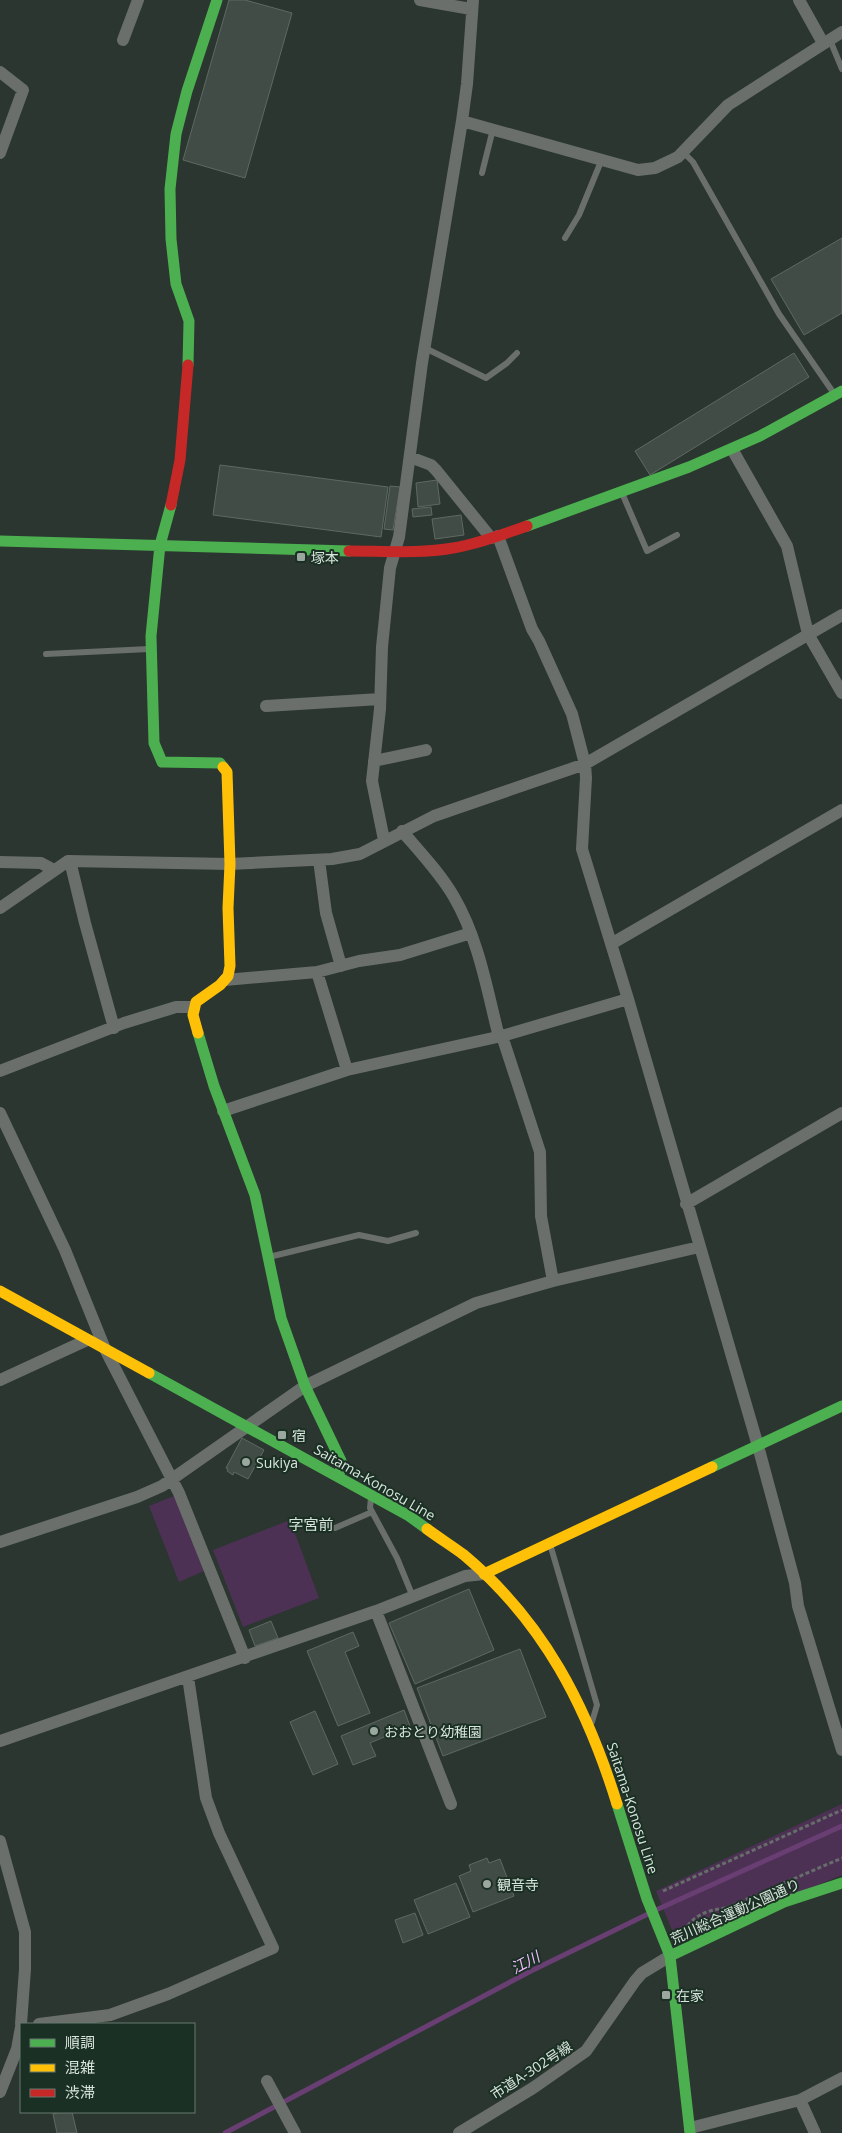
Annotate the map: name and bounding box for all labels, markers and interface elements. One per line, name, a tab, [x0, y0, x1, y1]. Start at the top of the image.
place label: 塚本	[311, 548, 339, 567]
marker: 塚本	[295, 551, 307, 563]
place label: 宿	[292, 1426, 306, 1445]
marker: 宿	[276, 1429, 288, 1441]
street label: Saitama-Konosu Line	[311, 1439, 439, 1525]
place label: Sukiya	[256, 1453, 298, 1472]
marker: Sukiya	[240, 1456, 252, 1468]
district label: 字宮前	[288, 1514, 334, 1534]
place label: おおとり幼稚園	[384, 1722, 482, 1741]
marker: おおとり幼稚園	[368, 1725, 380, 1737]
street label: Saitama-Konosu Line	[603, 1740, 663, 1876]
street label: 荒川総合運動公園通り	[667, 1874, 803, 1948]
place label: 観音寺	[497, 1875, 539, 1894]
marker: 観音寺	[481, 1878, 493, 1890]
water label: 江川	[507, 1945, 545, 1978]
place label: 在家	[676, 1986, 704, 2005]
marker: 在家	[660, 1989, 672, 2001]
legend	[20, 2023, 195, 2113]
text: 順調	[65, 2032, 95, 2052]
street label: 市道A-302号線	[487, 2037, 575, 2103]
text: 混雑	[65, 2057, 95, 2077]
text: 渋滞	[65, 2082, 95, 2102]

